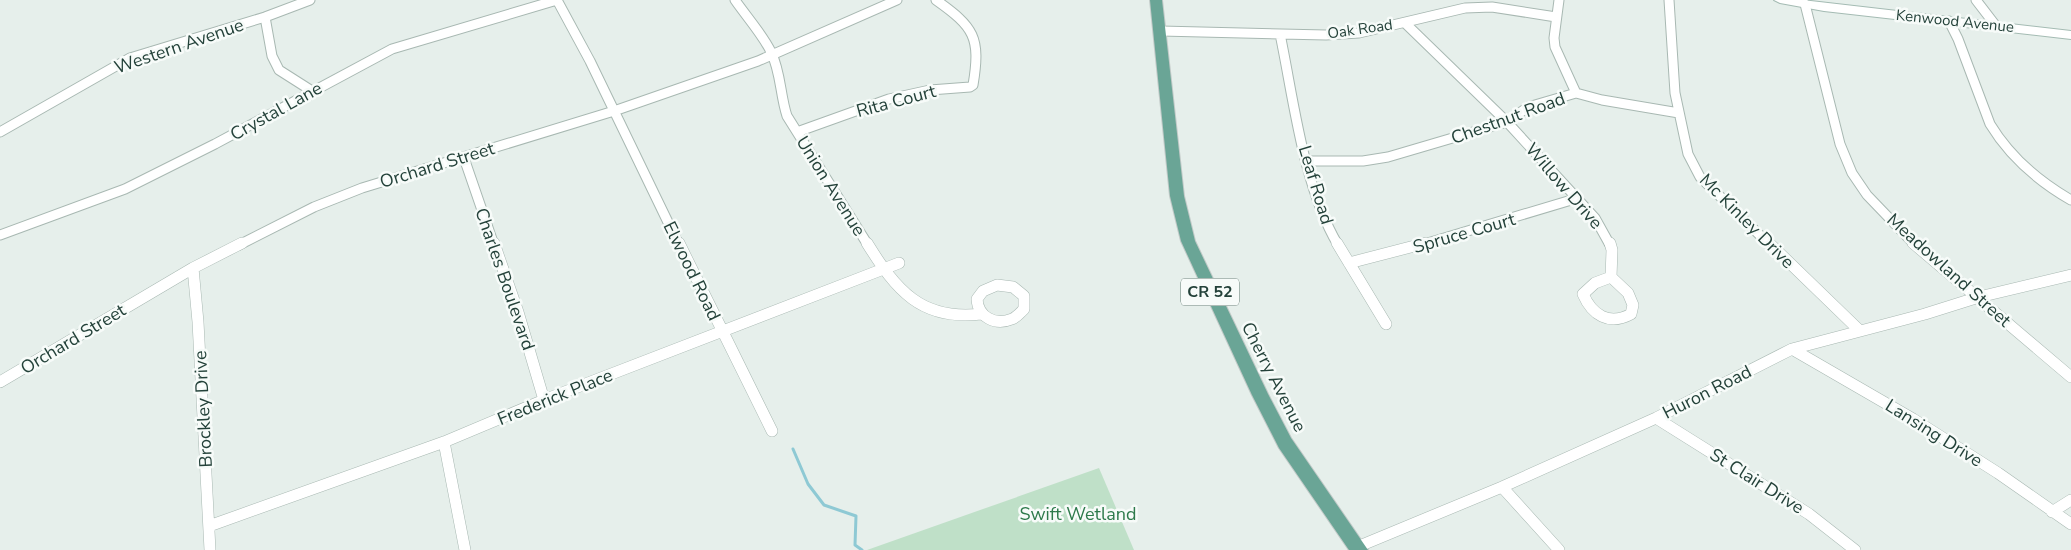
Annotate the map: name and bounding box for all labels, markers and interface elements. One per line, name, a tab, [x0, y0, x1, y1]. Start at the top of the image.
street label: Kenwood Avenue	[1895, 5, 2015, 37]
street label: Western Avenue	[111, 13, 247, 79]
street label: Oak Road	[1326, 15, 1394, 43]
street label: Crystal Lane	[226, 76, 326, 146]
street label: Rita Court	[854, 79, 939, 123]
street label: Chestnut Road	[1448, 86, 1568, 150]
street label: Union Avenue	[791, 131, 871, 241]
street label: Orchard Street	[377, 136, 498, 194]
street label: Willow Drive	[1520, 138, 1608, 234]
street label: Leaf Road	[1293, 143, 1339, 227]
street label: Mc Kinley Drive	[1694, 168, 1800, 274]
street label: Charles Boulevard	[469, 205, 541, 353]
street label: Spruce Court	[1410, 207, 1519, 259]
street label: Meadowland Street	[1882, 208, 2017, 333]
street label: Elwood Road	[658, 217, 726, 325]
road number: CR 52	[1181, 278, 1239, 306]
street label: Orchard Street	[16, 298, 131, 380]
street label: Cherry Avenue	[1236, 318, 1312, 436]
street label: Brockley Drive	[188, 350, 218, 468]
street label: Huron Road	[1658, 359, 1756, 425]
street label: Frederick Place	[494, 363, 616, 431]
street label: Lansing Drive	[1881, 394, 1987, 472]
street label: St Clair Drive	[1705, 443, 1809, 519]
park label: Swift Wetland	[1020, 502, 1136, 526]

